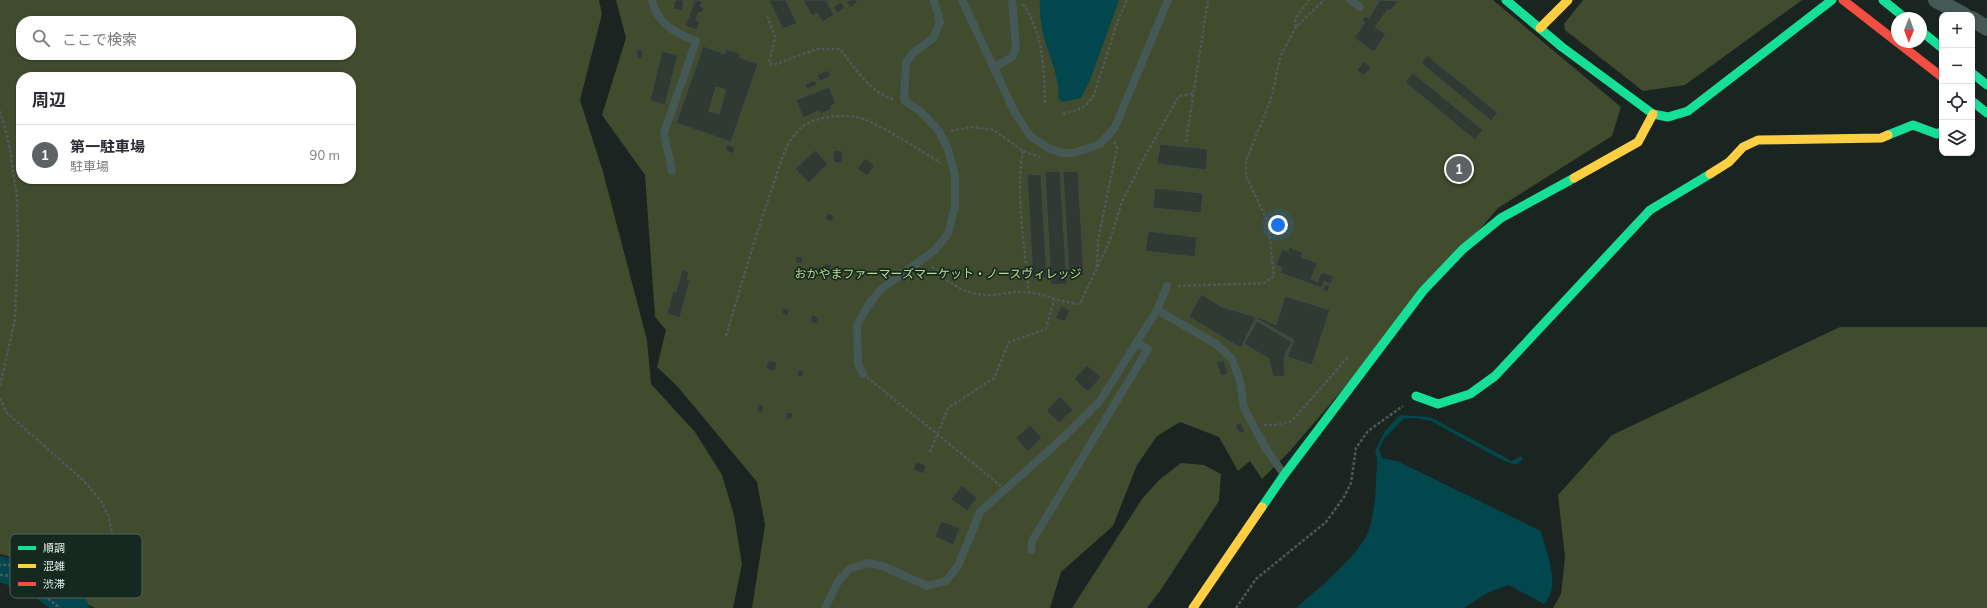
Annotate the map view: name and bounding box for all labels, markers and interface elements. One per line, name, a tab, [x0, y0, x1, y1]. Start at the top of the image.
north arrow	[1891, 12, 1927, 48]
map controls	[1939, 12, 1975, 156]
button: +	[1939, 12, 1975, 48]
search box	[16, 16, 356, 60]
icon: search	[30, 27, 52, 49]
text: ここで検索	[62, 30, 137, 49]
button: −	[1939, 48, 1975, 84]
button: locate	[1939, 84, 1975, 120]
text: 周辺	[32, 89, 66, 110]
button: layers	[1939, 120, 1975, 156]
text: 第一駐車場	[70, 137, 145, 156]
text: 1	[41, 147, 49, 163]
text: 90 m	[310, 147, 340, 163]
pin: 1	[1446, 154, 1472, 184]
text: 駐車場	[70, 158, 109, 174]
your location	[1268, 215, 1288, 235]
park label: おかやまファーマーズマーケット・ノースヴィレッジ	[795, 266, 1081, 281]
legend	[10, 534, 142, 598]
text: 順調	[43, 541, 65, 555]
text: 混雑	[43, 559, 65, 573]
text: 渋滞	[43, 577, 65, 591]

